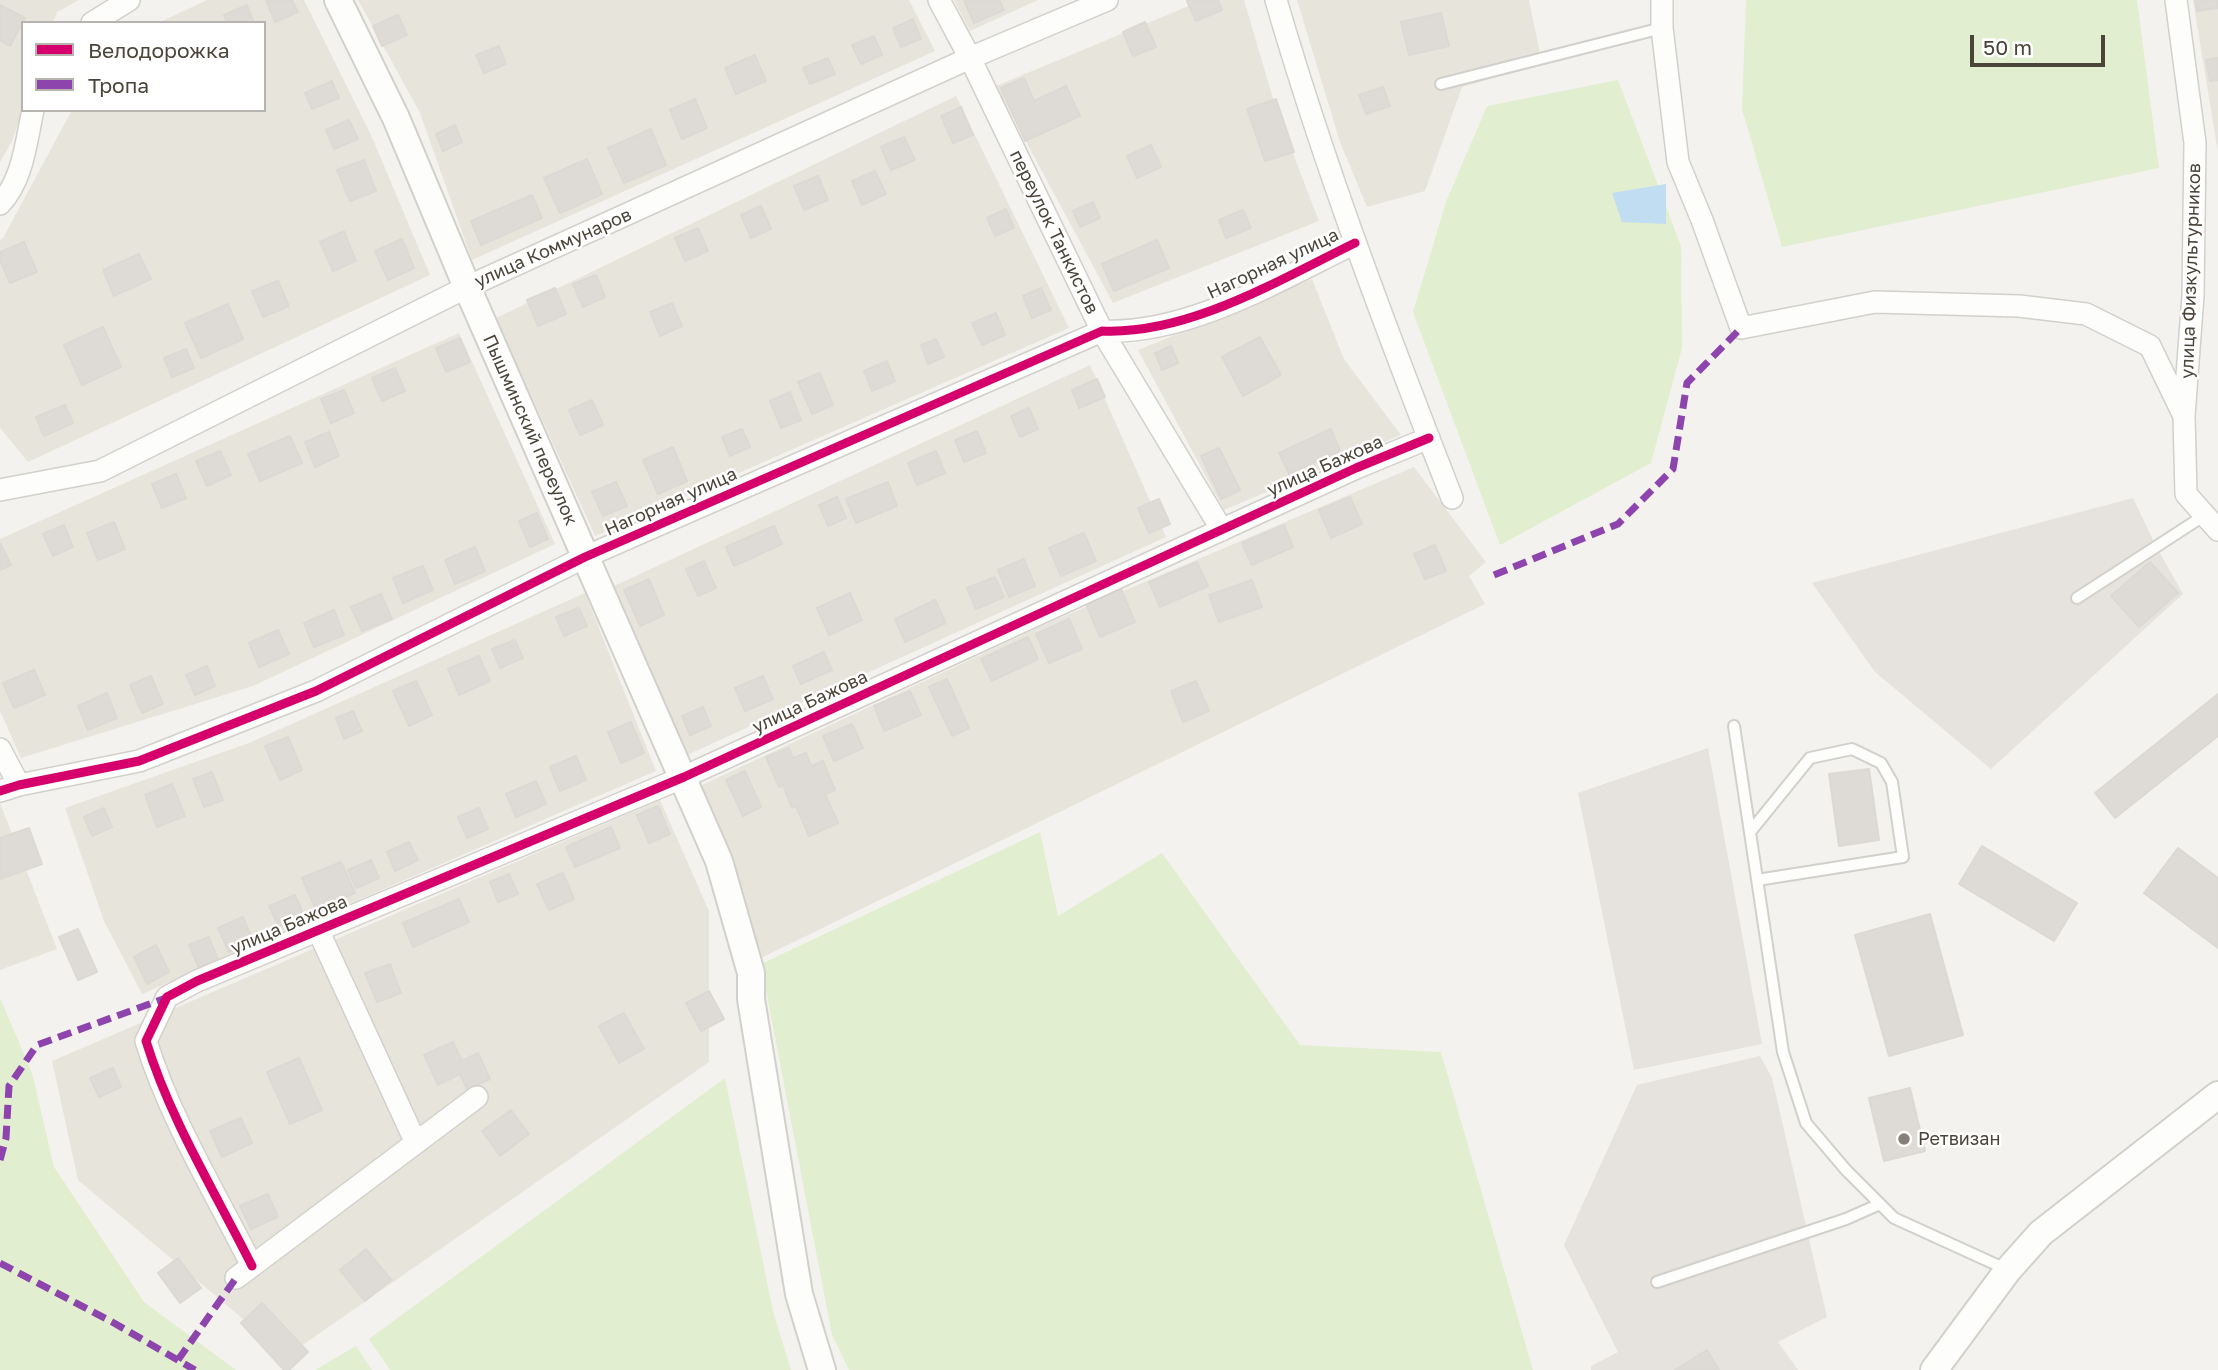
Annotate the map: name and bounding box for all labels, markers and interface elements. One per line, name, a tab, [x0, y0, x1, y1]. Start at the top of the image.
legend	[21, 21, 266, 112]
scale bar	[1973, 21, 2108, 65]
text: 50 m	[1983, 34, 2032, 60]
text: Велодорожка	[88, 37, 230, 63]
text: Тропа	[88, 72, 149, 98]
street label: переулок Танкистов	[1005, 146, 1103, 318]
street label: улица Физкультурников	[2176, 163, 2206, 379]
street label: улица Коммунаров	[471, 204, 635, 292]
street label: Нагорная улица	[1204, 224, 1342, 304]
street label: Пышминский переулок	[478, 331, 582, 529]
street label: улица Бажова	[1264, 431, 1386, 501]
street label: Нагорная улица	[602, 463, 740, 541]
street label: улица Бажова	[749, 666, 871, 738]
street label: улица Бажова	[227, 891, 351, 959]
place label: Ретвизан	[1918, 1128, 2000, 1150]
marker: Ретвизан	[1896, 1131, 1912, 1147]

